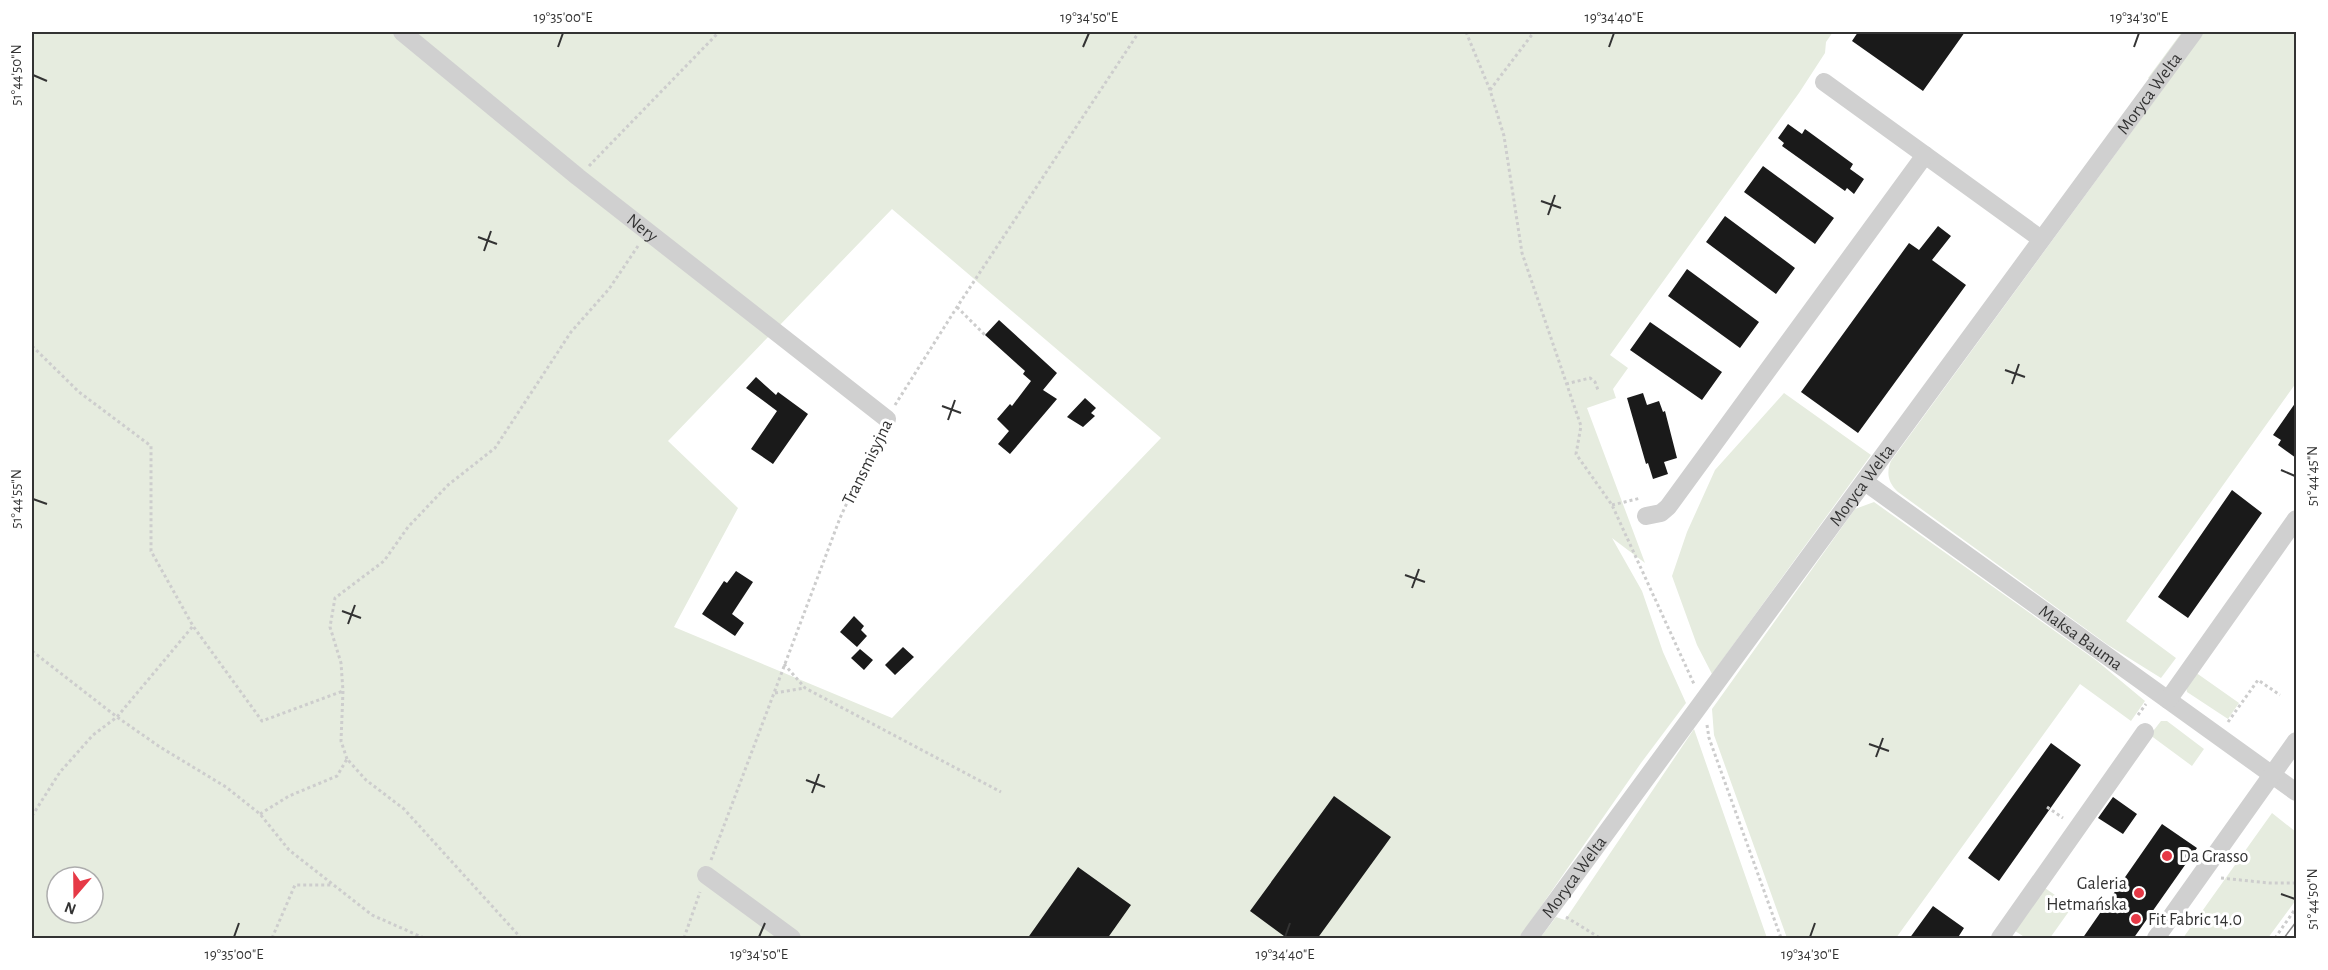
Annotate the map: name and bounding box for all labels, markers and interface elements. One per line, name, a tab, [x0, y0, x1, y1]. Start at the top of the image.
text: 19°35'00"E	[534, 10, 592, 25]
text: 19°34'50"E	[1060, 10, 1118, 25]
text: 19°34'40"E	[1584, 10, 1644, 25]
text: 19°34'30"E	[2110, 10, 2168, 25]
text: 51°44'50"N	[9, 44, 24, 106]
street label: Moryca Welta	[2114, 50, 2186, 138]
street label: Nery	[623, 211, 661, 246]
street label: Transmisyjna	[839, 417, 896, 508]
street label: Moryca Welta	[1827, 441, 1898, 530]
text: 51°44'45"N	[2305, 446, 2320, 506]
text: 51°44'55"N	[9, 469, 24, 529]
street label: Maksa Bauma	[2035, 602, 2126, 674]
street label: Moryca Welta	[1539, 833, 1610, 921]
place label: Da Grasso	[2179, 848, 2249, 866]
marker: Da Grasso	[2160, 849, 2174, 863]
north arrow	[45, 865, 105, 925]
text: 51°44'50"N	[2305, 868, 2320, 930]
place label: Galeria Hetmańska	[2046, 875, 2127, 914]
marker: Galeria Hetmańska	[2132, 886, 2146, 900]
text: N	[62, 899, 78, 918]
place label: Fit Fabric 14.0	[2148, 911, 2242, 929]
marker: Fit Fabric 14.0	[2129, 912, 2143, 926]
text: 19°35'00"E	[205, 947, 263, 962]
text: 19°34'50"E	[730, 947, 788, 962]
text: 19°34'40"E	[1255, 947, 1315, 962]
text: 19°34'30"E	[1781, 947, 1839, 962]

